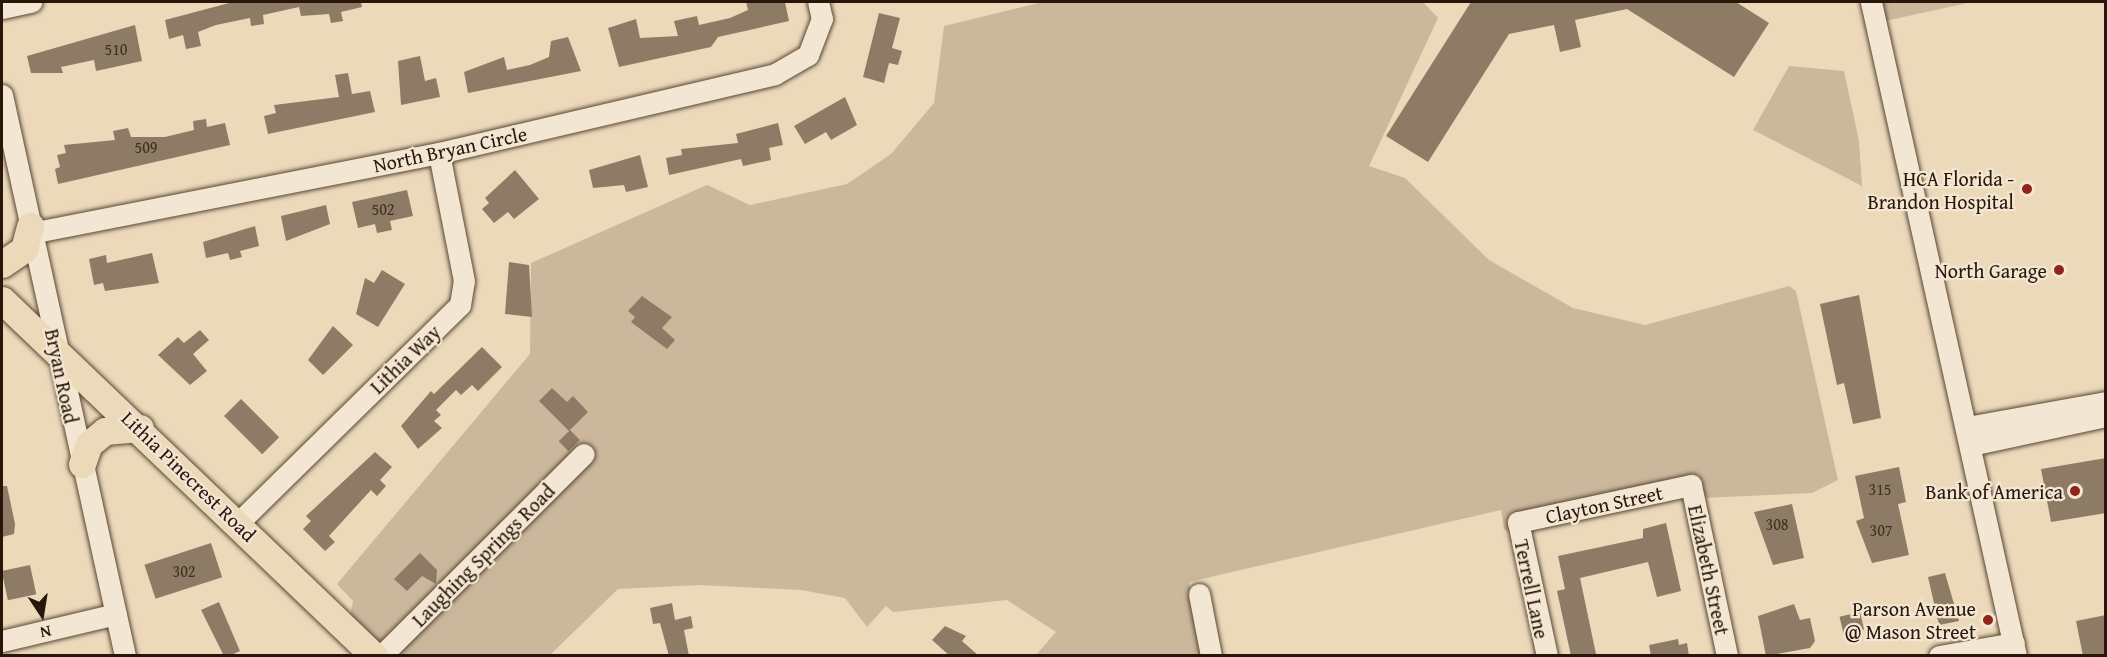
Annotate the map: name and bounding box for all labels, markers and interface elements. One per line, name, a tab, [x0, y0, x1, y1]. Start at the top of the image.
house number: 510	[104, 39, 128, 59]
street label: North Bryan Circle	[371, 121, 529, 177]
house number: 509	[134, 137, 158, 157]
place label: HCA Florida - Brandon Hospital	[1867, 166, 2014, 213]
marker: HCA Florida - Brandon Hospital	[2018, 180, 2036, 198]
house number: 502	[371, 199, 395, 219]
place label: North Garage	[1935, 258, 2047, 282]
marker: North Garage	[2052, 263, 2066, 277]
street label: Lithia Way	[365, 320, 445, 398]
street label: Bryan Road	[40, 326, 84, 426]
street label: Lithia Pinecrest Road	[117, 406, 261, 546]
street label: Laughing Springs Road	[407, 479, 559, 631]
house number: 315	[1868, 479, 1892, 499]
place label: Bank of America	[1925, 479, 2063, 503]
street label: Clayton Street	[1543, 480, 1665, 528]
marker: Bank of America	[2068, 484, 2082, 498]
street label: Elizabeth Street	[1683, 503, 1735, 637]
house number: 308	[1765, 514, 1789, 534]
house number: 307	[1869, 520, 1893, 540]
street label: Terrell Lane	[1510, 537, 1554, 641]
house number: 302	[172, 561, 196, 581]
north arrow	[12, 585, 72, 645]
place label: Parson Avenue @ Mason Street	[1845, 596, 1976, 643]
marker: Parson Avenue @ Mason Street	[1981, 613, 1995, 627]
text: N	[38, 620, 53, 645]

